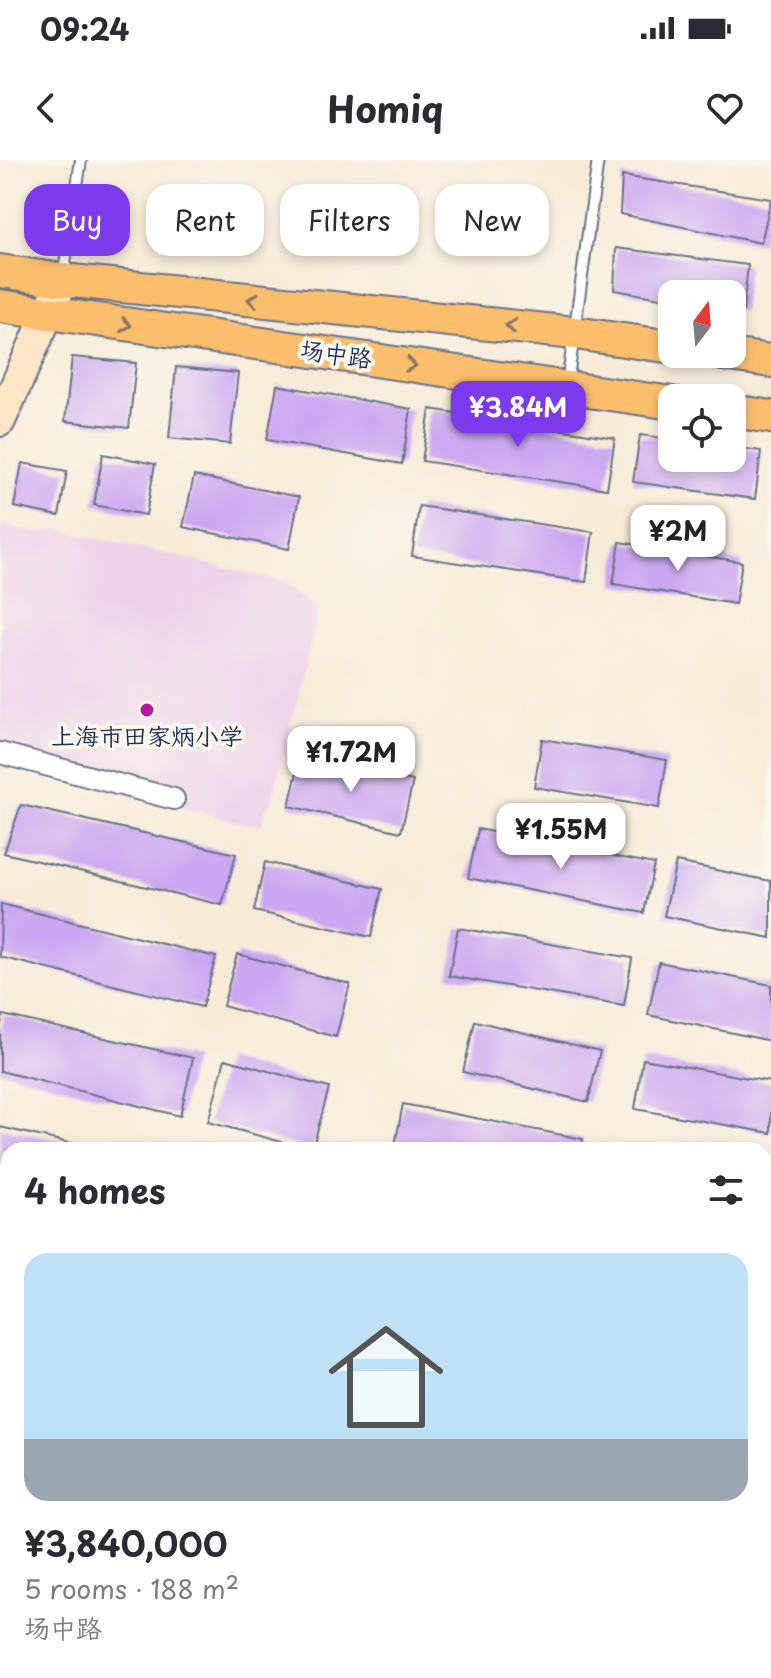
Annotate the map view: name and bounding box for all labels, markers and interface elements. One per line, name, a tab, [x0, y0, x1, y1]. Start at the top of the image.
text: 09:24	[40, 6, 129, 51]
text: Homiq	[327, 81, 444, 135]
icon: back	[24, 86, 68, 130]
icon: heart	[703, 86, 747, 130]
chip: Buy	[24, 184, 130, 256]
chip: Rent	[146, 184, 264, 256]
chip: Filters	[280, 184, 419, 256]
chip: New	[435, 184, 549, 256]
north arrow	[658, 280, 746, 368]
map controls	[658, 280, 746, 472]
one-way arrow	[246, 291, 259, 308]
one-way arrow	[119, 316, 133, 333]
one-way arrow	[504, 318, 517, 335]
street label: 场中路	[298, 330, 374, 376]
one-way arrow	[404, 356, 418, 373]
pin: ¥3.84M	[453, 381, 583, 449]
button: locate	[658, 384, 746, 472]
text: ¥3.84M	[469, 387, 567, 426]
pin: ¥2M	[639, 505, 717, 573]
text: ¥2M	[649, 511, 707, 550]
marker: 上海市田家炳小学	[138, 701, 156, 719]
place label: 上海市田家炳小学	[51, 717, 243, 753]
pin: ¥1.72M	[286, 726, 416, 794]
text: ¥1.72M	[305, 732, 397, 771]
pin: ¥1.55M	[496, 803, 626, 871]
text: ¥1.55M	[515, 809, 607, 848]
text: 4 homes	[24, 1164, 166, 1216]
icon: filters	[704, 1168, 748, 1212]
icon: home	[314, 1305, 458, 1449]
text: ¥3,840,000	[24, 1517, 228, 1569]
text: 5 rooms · 188 m²	[24, 1569, 239, 1608]
text: 场中路	[24, 1608, 102, 1647]

